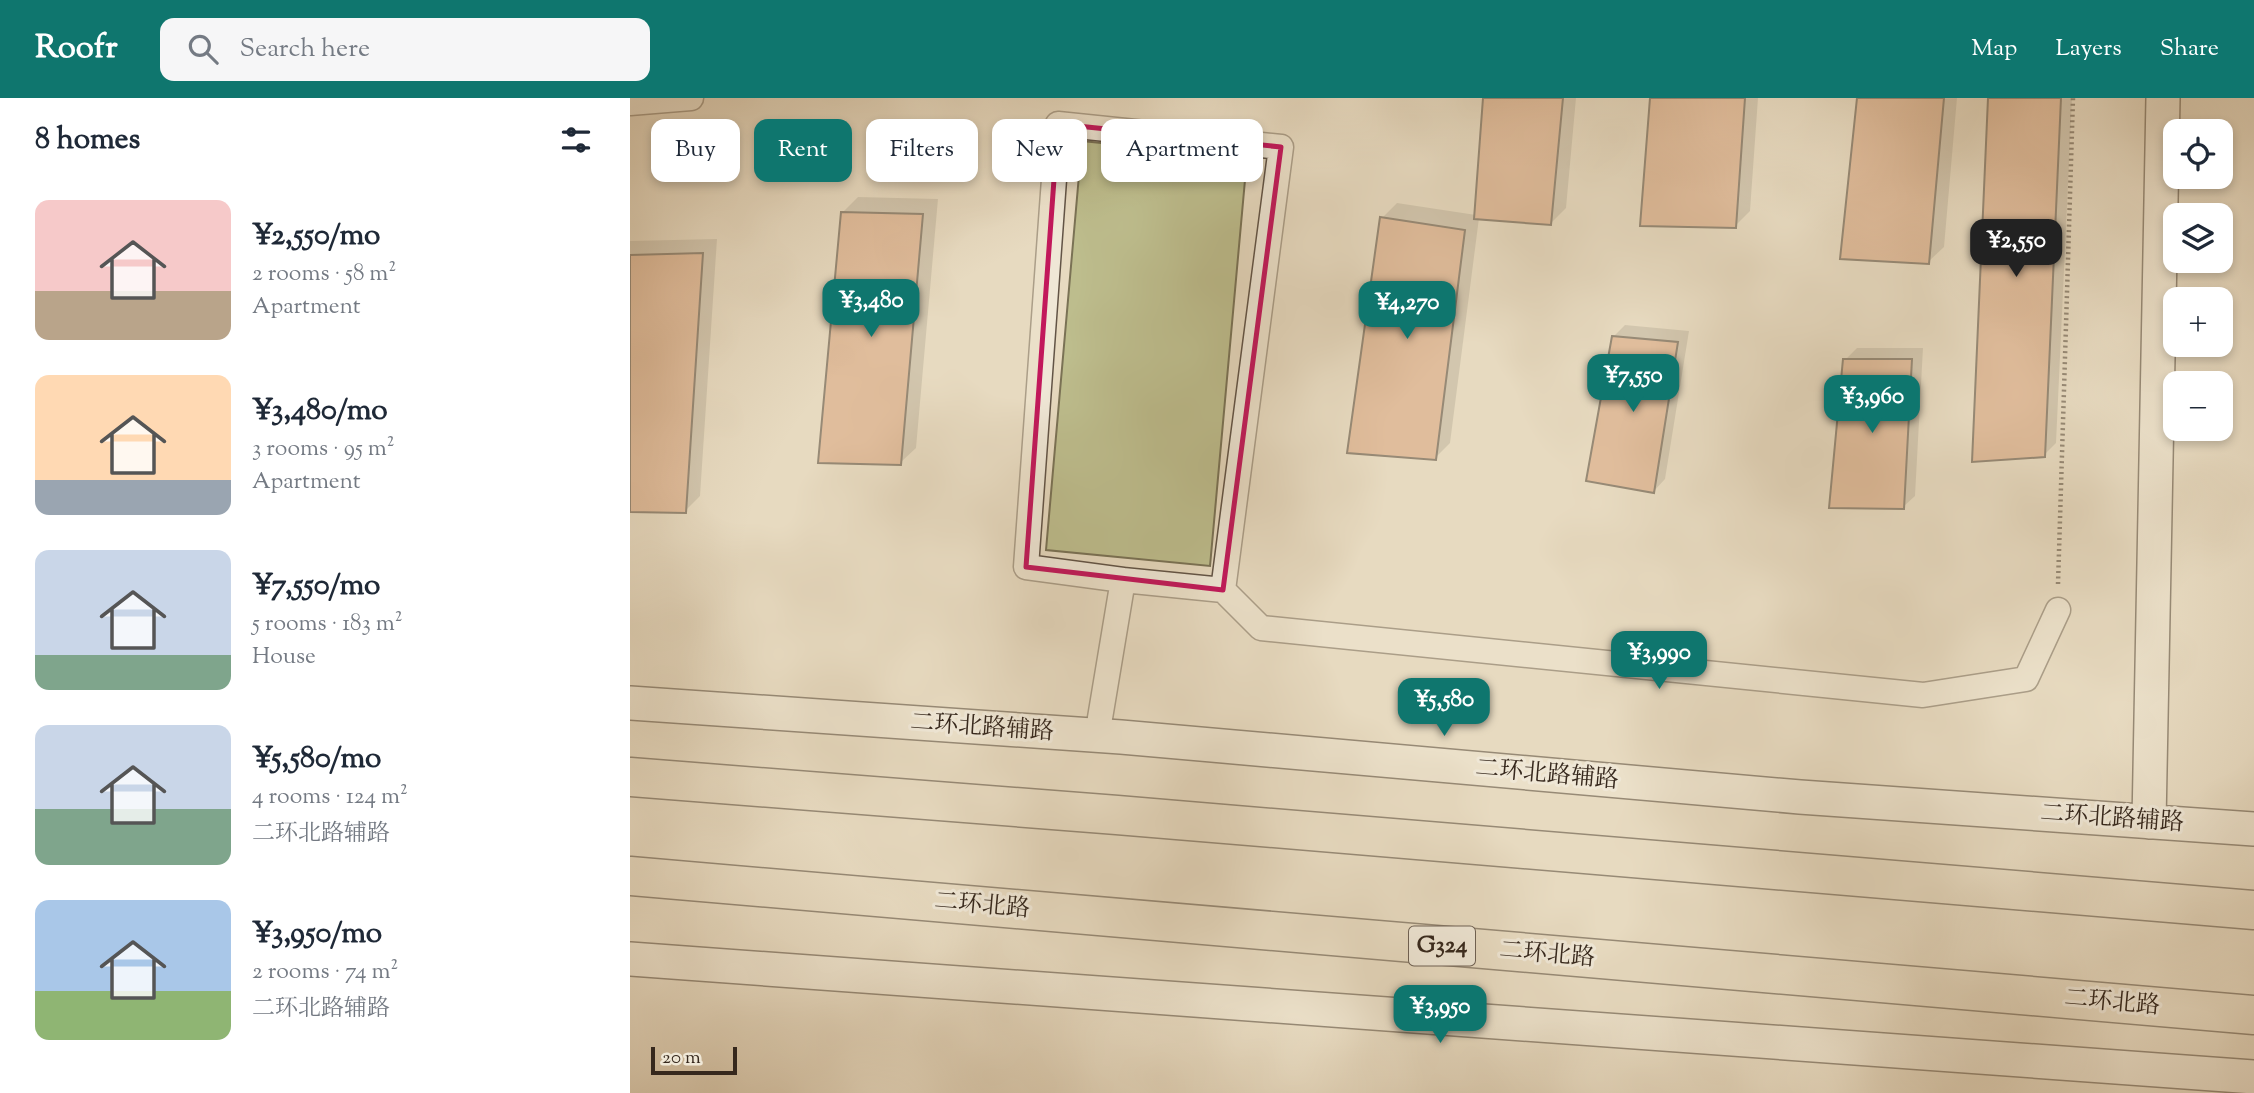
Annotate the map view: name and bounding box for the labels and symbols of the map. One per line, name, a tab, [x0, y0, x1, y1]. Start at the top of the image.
pin: ¥2,550	[1959, 220, 2073, 279]
pin: ¥3,480	[814, 280, 928, 339]
pin: ¥4,270	[1350, 282, 1464, 341]
pin: ¥7,550	[1576, 354, 1690, 414]
pin: ¥3,960	[1815, 376, 1929, 435]
pin: ¥3,990	[1602, 632, 1716, 691]
pin: ¥5,580	[1387, 678, 1501, 738]
street label: 二环北路辅路	[909, 706, 1055, 750]
street label: 二环北路辅路	[1474, 752, 1620, 798]
street label: 二环北路辅路	[2039, 797, 2185, 841]
street label: 二环北路	[933, 885, 1031, 927]
road number: G324	[1409, 926, 1475, 966]
street label: 二环北路	[1498, 934, 1596, 976]
street label: 二环北路	[2063, 982, 2161, 1024]
pin: ¥3,950	[1383, 986, 1497, 1045]
scale bar	[651, 1044, 737, 1076]

